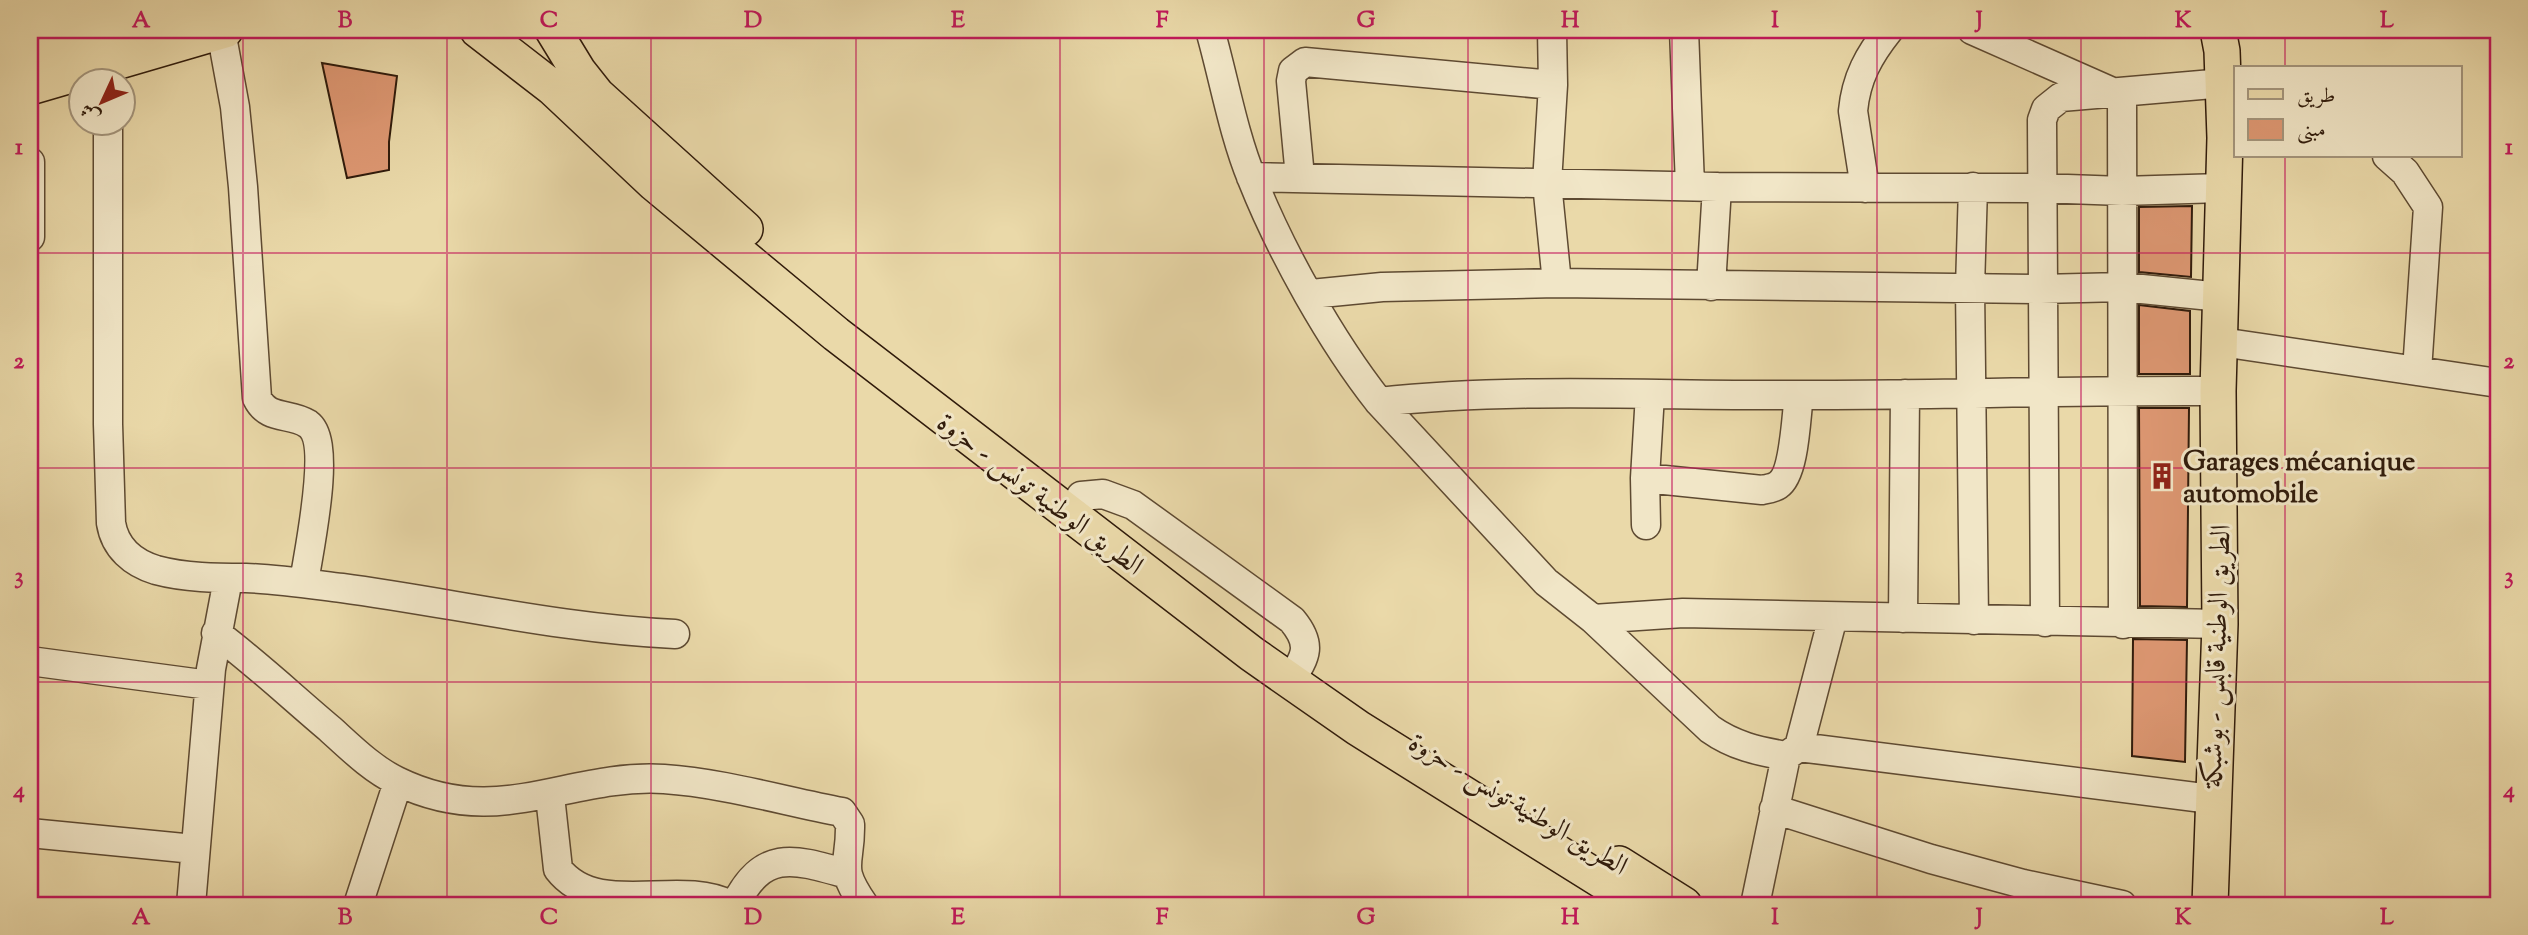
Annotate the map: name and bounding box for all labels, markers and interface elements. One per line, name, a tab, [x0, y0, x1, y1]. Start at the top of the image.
text: A	[132, 5, 151, 38]
text: B	[338, 5, 353, 38]
text: C	[540, 5, 558, 38]
text: D	[744, 5, 762, 38]
text: E	[951, 5, 965, 38]
text: F	[1156, 5, 1169, 38]
text: G	[1357, 5, 1376, 38]
text: H	[1561, 5, 1580, 38]
text: I	[1771, 5, 1779, 38]
text: J	[1974, 5, 1983, 38]
text: K	[2175, 5, 2192, 38]
text: L	[2380, 5, 2394, 38]
north arrow	[66, 66, 136, 136]
legend	[2234, 66, 2462, 158]
text: طريق	[2297, 82, 2335, 112]
text: ش	[75, 96, 108, 128]
text: مبنى	[2297, 116, 2326, 146]
text: 1	[15, 132, 23, 165]
text: 1	[2505, 132, 2513, 165]
text: 2	[14, 346, 25, 379]
text: 2	[2504, 346, 2515, 379]
street label: الطريق الوطنية تونس - حزوة	[927, 404, 1151, 587]
place label: Garages mécanique automobile	[2183, 443, 2415, 515]
building icon: Garages mécanique automobile	[2147, 461, 2177, 491]
street label: الطريق الوطنية قابس - بوشبكة	[2193, 524, 2243, 791]
text: 3	[14, 561, 24, 594]
text: 3	[2504, 561, 2514, 594]
street label: الطريق الوطنية تونس - حزوة	[1400, 724, 1635, 887]
text: 4	[12, 775, 25, 808]
text: 4	[2502, 775, 2515, 808]
text: A	[132, 902, 151, 935]
text: B	[338, 902, 353, 935]
text: C	[540, 902, 558, 935]
text: D	[744, 902, 762, 935]
text: E	[951, 902, 965, 935]
text: F	[1156, 902, 1169, 935]
text: G	[1357, 902, 1376, 935]
text: H	[1561, 902, 1580, 935]
text: I	[1771, 902, 1779, 935]
text: J	[1974, 902, 1983, 935]
text: K	[2175, 902, 2192, 935]
text: L	[2380, 902, 2394, 935]

